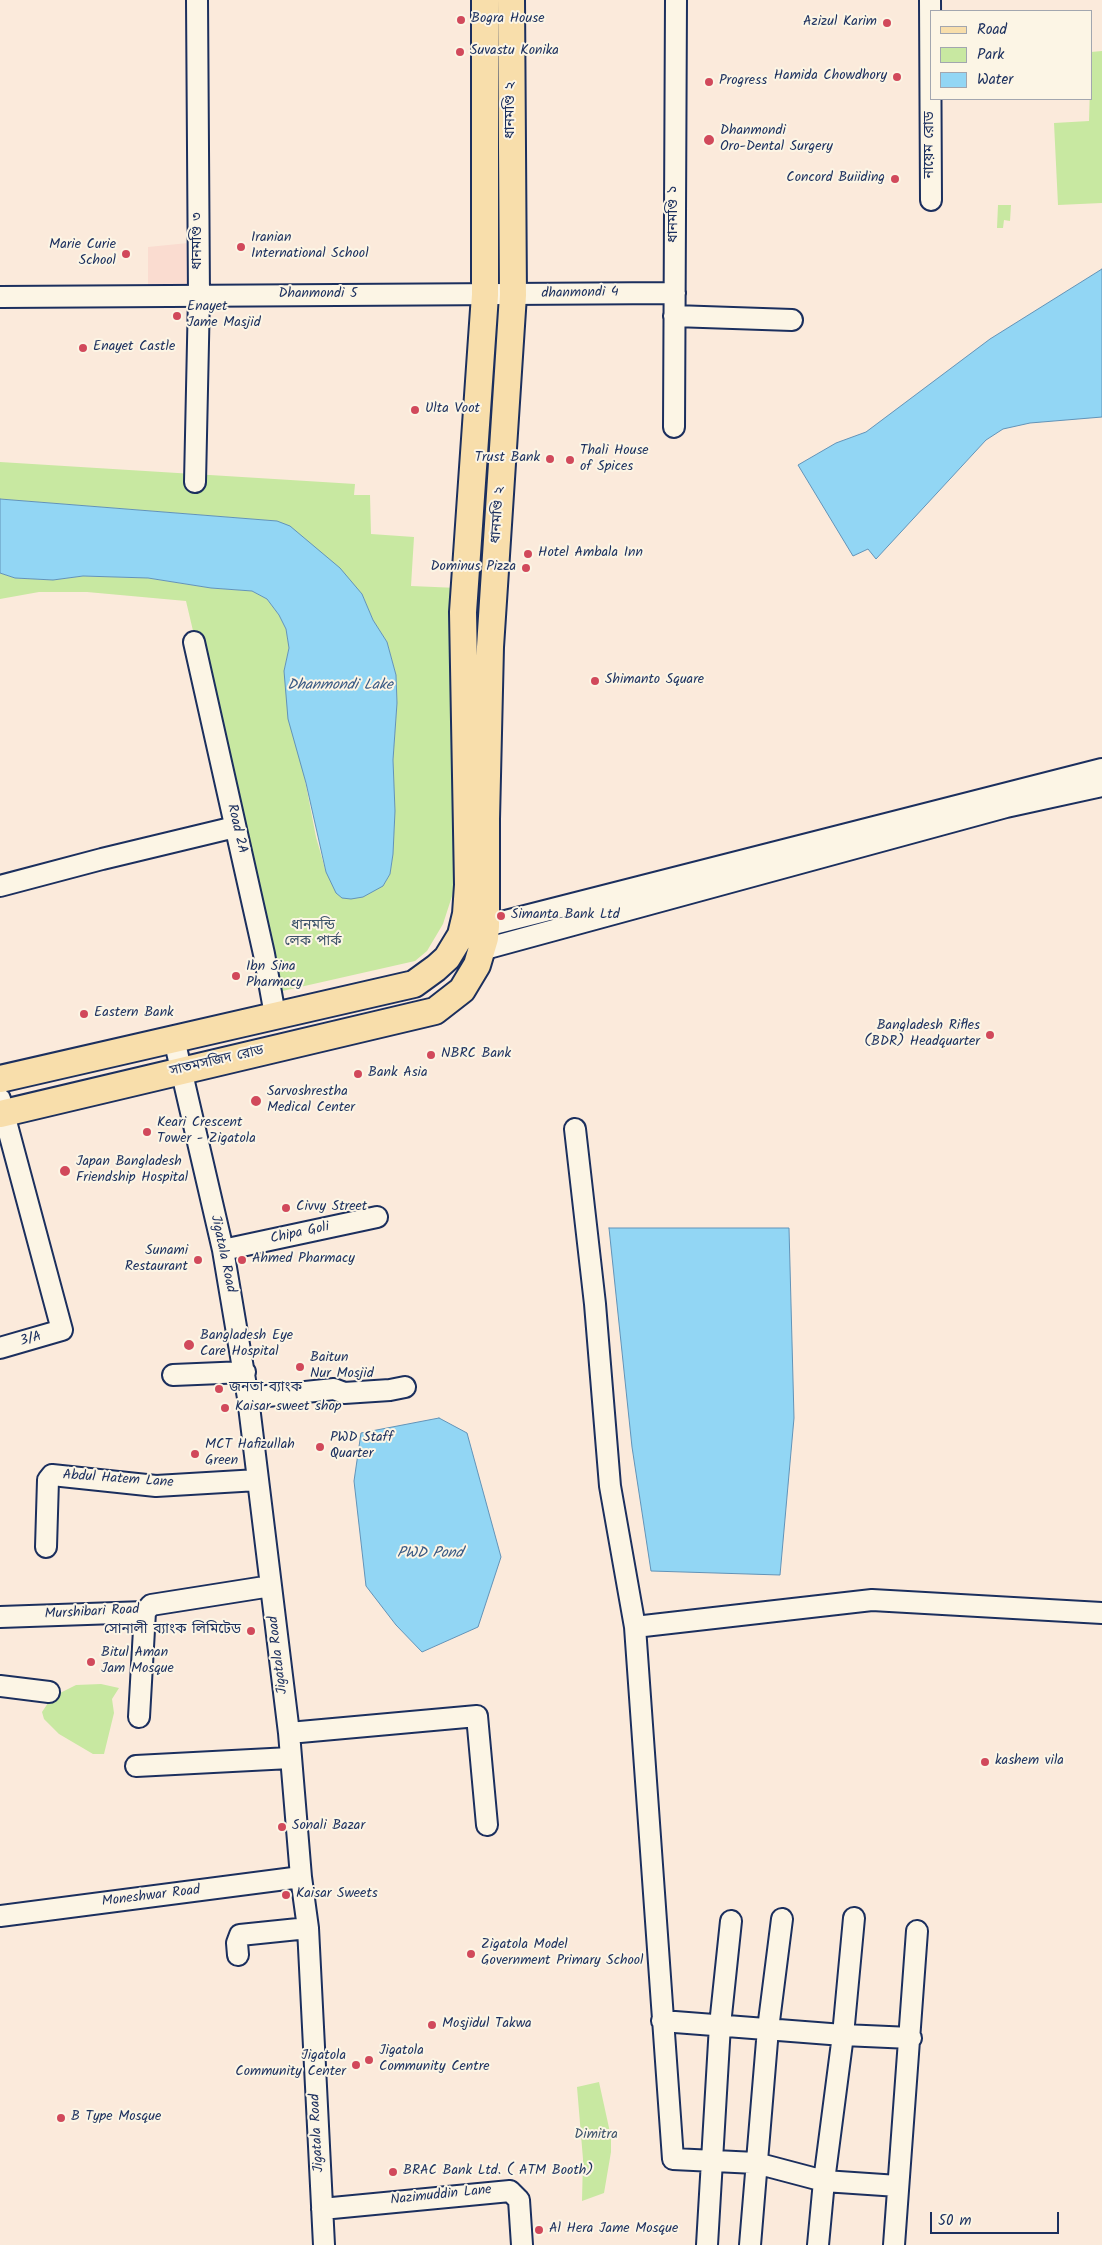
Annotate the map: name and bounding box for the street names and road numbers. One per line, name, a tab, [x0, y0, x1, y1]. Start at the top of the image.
street label: ধানমণ্ডি ২	[504, 81, 520, 139]
street label: নায়েম রোড	[923, 111, 939, 179]
street label: ধানমণ্ডি ১	[667, 185, 683, 243]
street label: ধানমণ্ডি ৩	[191, 212, 207, 270]
street label: dhanmondi 4	[541, 285, 619, 303]
street label: Dhanmondi 5	[279, 287, 357, 303]
street label: ধানমণ্ডি ২	[489, 486, 509, 544]
street label: Road 2A	[222, 803, 250, 855]
street label: সাতমসজিদ রোড	[168, 1043, 266, 1081]
street label: Jigatala Road	[206, 1214, 238, 1294]
street label: Chipa Goli	[269, 1220, 331, 1248]
street label: 3/A	[18, 1329, 44, 1351]
street label: Abdul Hatem Lane	[62, 1468, 174, 1492]
street label: Murshibari Road	[44, 1602, 140, 1624]
street label: Jigatala Road	[266, 1615, 292, 1695]
street label: Moneshwar Road	[101, 1883, 201, 1911]
street label: Jigatala Road	[308, 2093, 328, 2173]
street label: Nazimuddin Lane	[390, 2182, 492, 2210]

